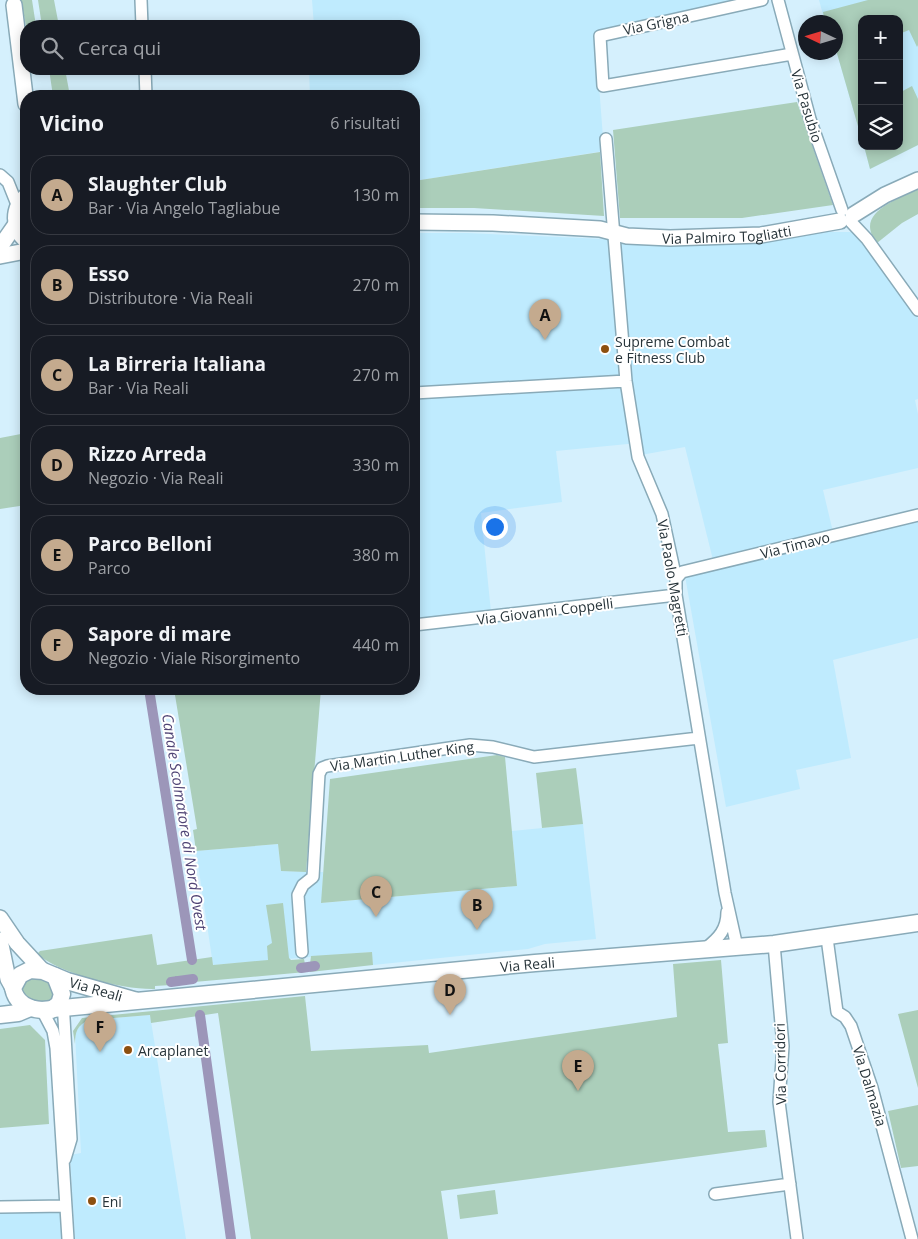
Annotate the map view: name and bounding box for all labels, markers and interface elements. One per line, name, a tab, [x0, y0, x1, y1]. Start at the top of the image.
street label: Via Grigna	[621, 7, 691, 39]
north arrow	[798, 15, 843, 60]
map controls	[858, 15, 903, 150]
button: +	[858, 15, 903, 60]
search box	[20, 20, 420, 75]
icon: search	[38, 34, 66, 62]
text: Cerca qui	[78, 35, 161, 61]
button: −	[858, 60, 903, 105]
street label: Via Pasubio	[787, 67, 827, 145]
button: layers	[858, 105, 903, 150]
text: Vicino	[40, 109, 104, 137]
text: 6 risultati	[330, 112, 400, 134]
text: Slaughter Club	[88, 171, 227, 197]
text: A	[51, 184, 63, 206]
text: 130 m	[353, 184, 399, 206]
text: Bar · Via Angelo Tagliabue	[88, 197, 280, 219]
street label: Via Palmiro Togliatti	[662, 220, 793, 248]
text: Esso	[88, 261, 129, 287]
text: B	[52, 274, 62, 296]
text: 270 m	[353, 274, 399, 296]
text: Distributore · Via Reali	[88, 287, 253, 309]
pin: A	[529, 299, 561, 340]
place label: Supreme Combat e Fitness Club	[615, 332, 729, 367]
marker: Supreme Combat e Fitness Club	[599, 343, 611, 355]
text: La Birreria Italiana	[88, 351, 266, 377]
text: C	[52, 364, 62, 386]
text: 270 m	[353, 364, 399, 386]
text: Bar · Via Reali	[88, 377, 189, 399]
text: Rizzo Arreda	[88, 441, 207, 467]
text: D	[51, 454, 63, 476]
text: 330 m	[353, 454, 399, 476]
text: Negozio · Via Reali	[88, 467, 223, 489]
your location	[482, 514, 508, 540]
street label: Via Paolo Magretti	[653, 518, 693, 638]
street label: Via Timavo	[758, 527, 832, 563]
text: Parco Belloni	[88, 531, 212, 557]
text: E	[53, 544, 61, 566]
text: 380 m	[353, 544, 399, 566]
text: Parco	[88, 557, 130, 579]
street label: Via Giovanni Coppelli	[476, 593, 614, 629]
text: Sapore di mare	[88, 621, 231, 647]
text: F	[53, 634, 61, 656]
text: 440 m	[353, 634, 399, 656]
text: Negozio · Viale Risorgimento	[88, 647, 300, 669]
water label: Canale Scolmatore di Nord Ovest	[158, 712, 212, 933]
street label: Via Martin Luther King	[329, 736, 476, 776]
pin: C	[360, 876, 392, 917]
pin: B	[461, 889, 493, 930]
street label: Via Reali	[499, 952, 555, 976]
street label: Via Reali	[67, 972, 125, 1006]
pin: D	[434, 974, 466, 1015]
pin: F	[84, 1011, 116, 1052]
street label: Via Corridori	[770, 1023, 790, 1105]
place label: Arcaplanet	[138, 1041, 208, 1060]
street label: Via Dalmazia	[849, 1043, 891, 1129]
marker: Arcaplanet	[122, 1044, 134, 1056]
pin: E	[562, 1050, 594, 1091]
place label: Eni	[102, 1192, 122, 1211]
marker: Eni	[86, 1195, 98, 1207]

